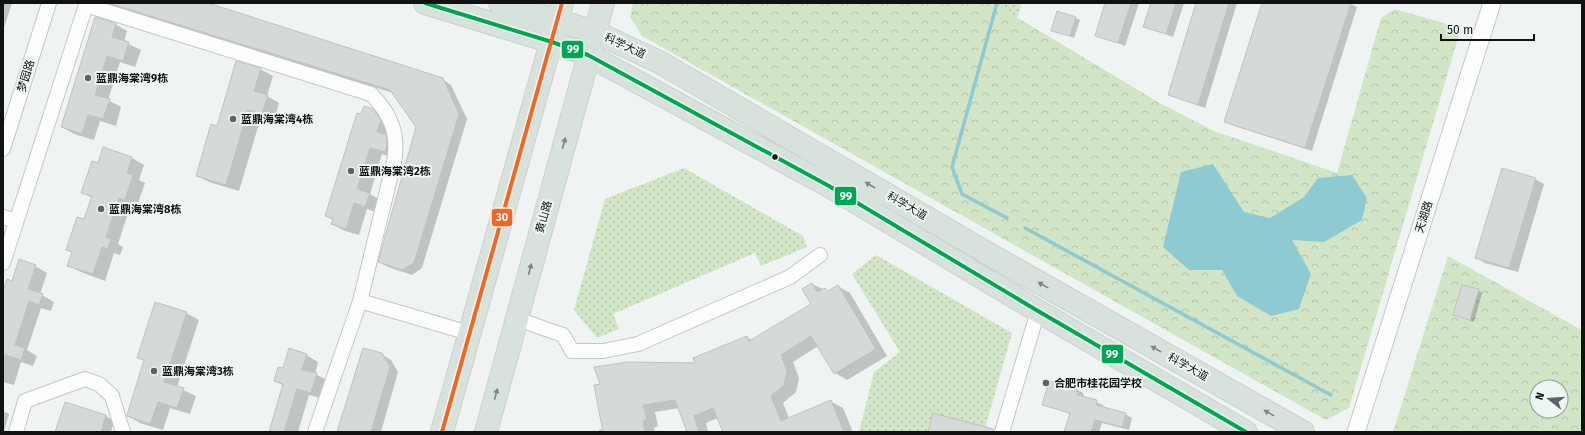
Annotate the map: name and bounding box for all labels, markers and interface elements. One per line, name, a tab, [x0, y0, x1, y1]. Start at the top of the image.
scale bar	[1441, 16, 1534, 42]
text: 50 m	[1447, 23, 1473, 37]
street label: 科学大道	[602, 31, 648, 61]
line badge: 99	[561, 40, 584, 59]
text: 99	[567, 43, 579, 56]
street label: 梦园路	[15, 58, 37, 94]
place label: 蓝鼎海棠湾9栋	[96, 72, 168, 85]
marker: 蓝鼎海棠湾9栋	[83, 73, 93, 83]
place label: 蓝鼎海棠湾4栋	[241, 113, 313, 126]
marker: 蓝鼎海棠湾4栋	[228, 114, 238, 124]
one-way arrow	[562, 137, 568, 150]
unlabelled marker	[770, 152, 780, 162]
place label: 蓝鼎海棠湾2栋	[359, 165, 431, 178]
marker: 蓝鼎海棠湾2栋	[346, 166, 356, 176]
one-way arrow	[864, 181, 876, 188]
line badge: 99	[834, 186, 857, 206]
street label: 科学大道	[885, 189, 929, 223]
text: 99	[840, 190, 852, 203]
street label: 黄山路	[533, 199, 555, 235]
street label: 天湖路	[1413, 199, 1435, 235]
place label: 蓝鼎海棠湾8栋	[109, 203, 181, 216]
marker: 蓝鼎海棠湾8栋	[96, 204, 106, 214]
line badge: 30	[491, 208, 513, 227]
text: 30	[495, 211, 509, 224]
one-way arrow	[527, 263, 533, 275]
one-way arrow	[1037, 281, 1049, 288]
line badge: 99	[1101, 344, 1124, 364]
one-way arrow	[1150, 345, 1162, 352]
text: 99	[1106, 348, 1118, 361]
street label: 科学大道	[1166, 351, 1210, 383]
place label: 蓝鼎海棠湾3栋	[162, 365, 234, 378]
marker: 蓝鼎海棠湾3栋	[149, 366, 159, 376]
place label: 合肥市桂花园学校	[1054, 377, 1142, 390]
marker: 合肥市桂花园学校	[1041, 378, 1051, 388]
north arrow	[1529, 379, 1569, 419]
one-way arrow	[493, 388, 499, 400]
text: N	[1533, 391, 1547, 402]
one-way arrow	[1264, 409, 1275, 416]

